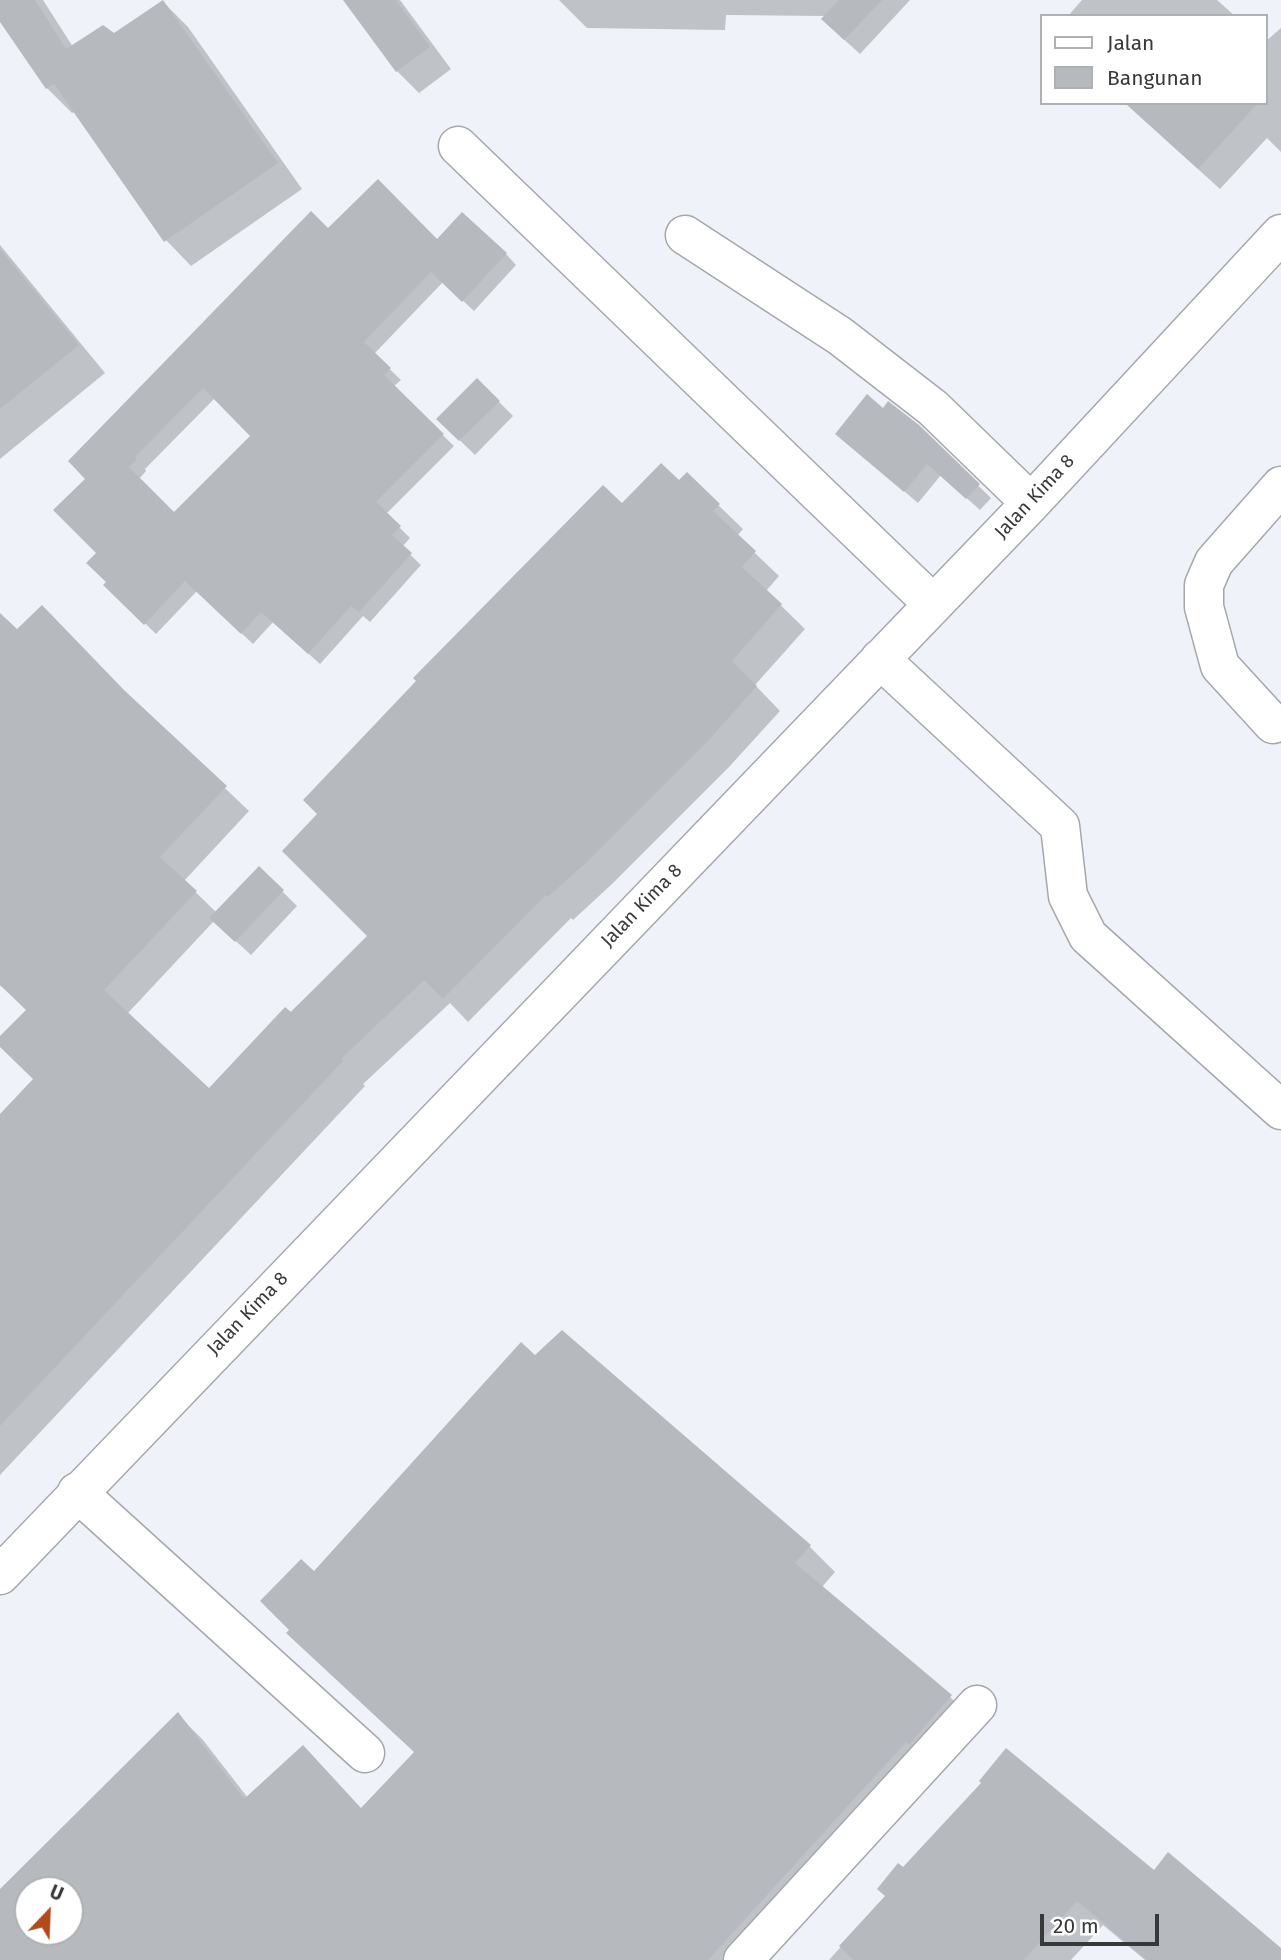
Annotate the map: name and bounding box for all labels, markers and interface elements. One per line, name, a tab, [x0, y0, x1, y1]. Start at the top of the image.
legend	[1040, 14, 1267, 105]
text: Jalan	[1107, 30, 1154, 56]
text: Bangunan	[1107, 65, 1202, 91]
street label: Jalan Kima 8	[990, 450, 1080, 544]
street label: Jalan Kima 8	[597, 860, 687, 952]
street label: Jalan Kima 8	[203, 1268, 293, 1360]
north arrow	[14, 1876, 84, 1946]
text: U	[46, 1880, 67, 1906]
scale bar	[1043, 1900, 1162, 1944]
text: 20 m	[1053, 1913, 1099, 1939]

